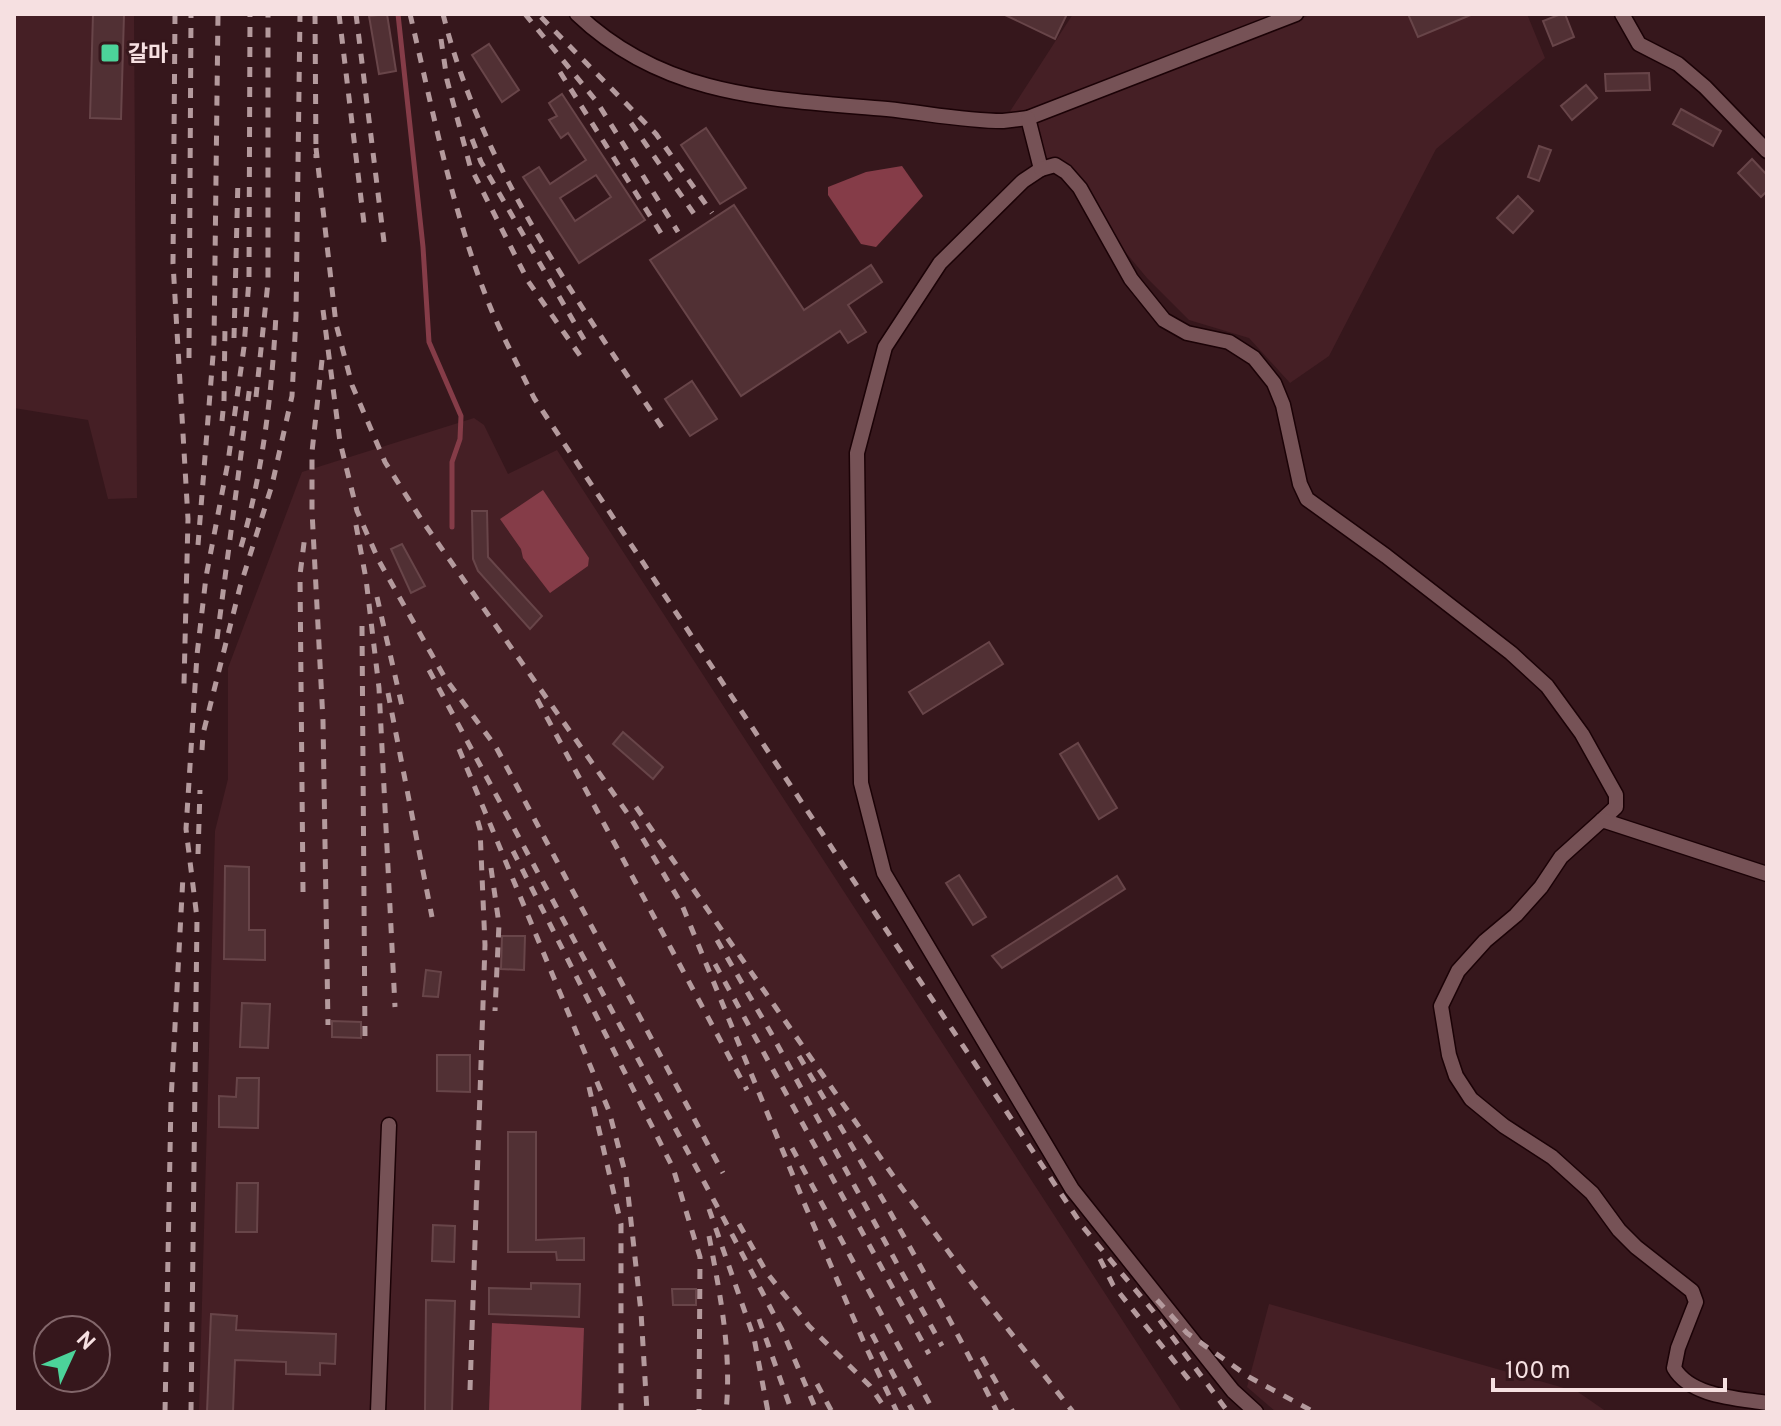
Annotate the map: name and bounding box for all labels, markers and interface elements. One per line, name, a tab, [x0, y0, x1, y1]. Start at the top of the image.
marker: 갈마	[99, 42, 121, 64]
place label: 갈마	[128, 42, 168, 69]
north arrow	[32, 1314, 112, 1394]
text: N	[69, 1327, 100, 1357]
scale bar	[1493, 1342, 1725, 1392]
text: 100 m	[1505, 1357, 1571, 1387]

